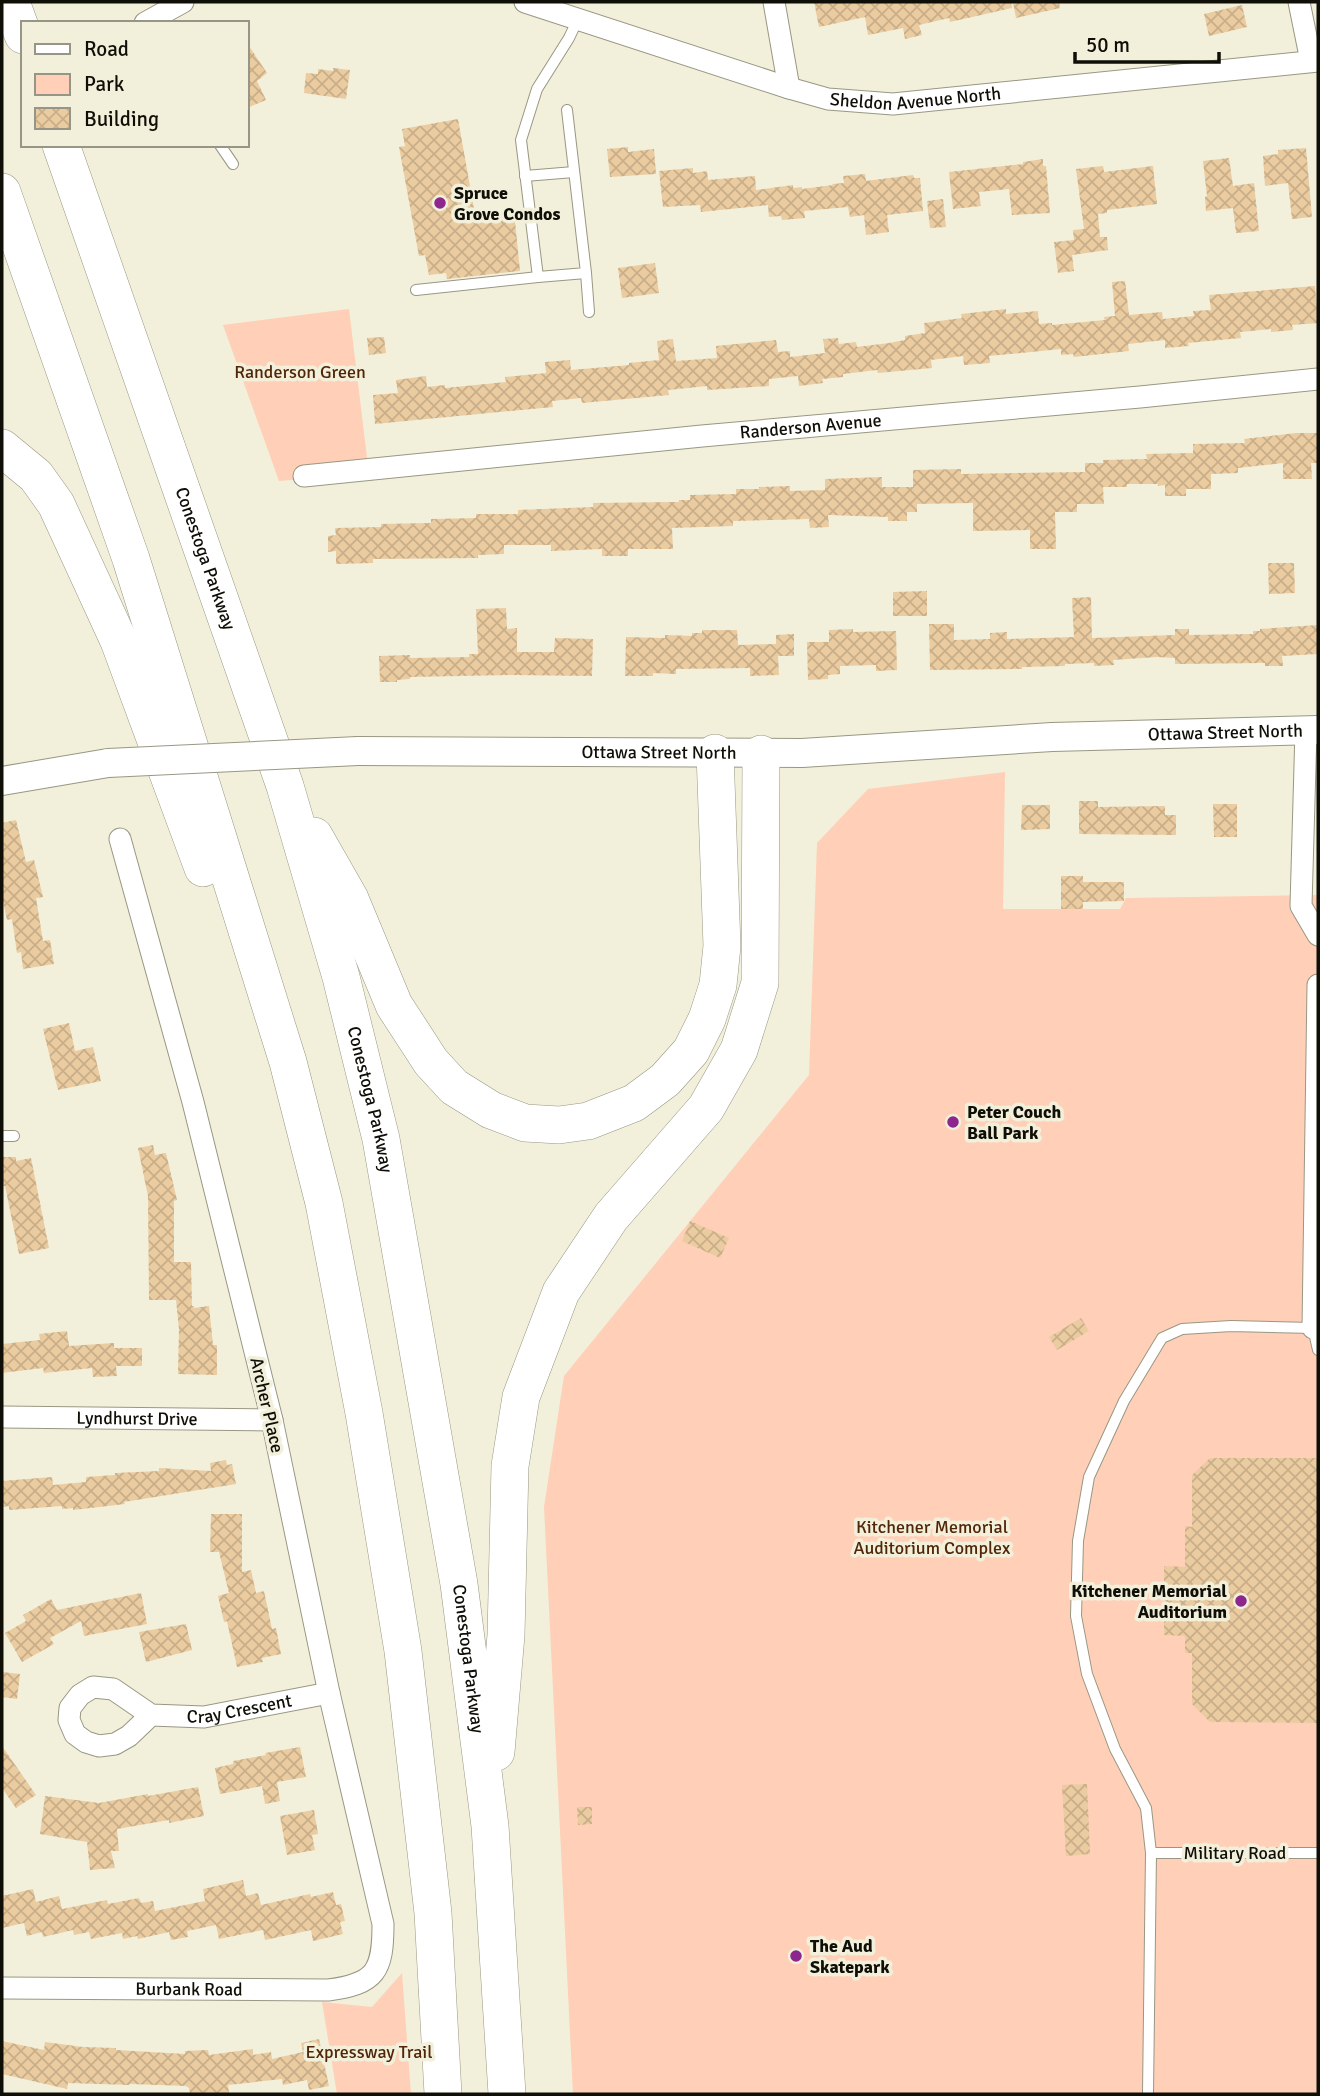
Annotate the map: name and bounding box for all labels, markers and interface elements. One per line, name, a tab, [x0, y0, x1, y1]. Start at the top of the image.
legend	[21, 21, 248, 147]
scale bar	[1075, 21, 1218, 65]
text: 50 m	[1086, 32, 1130, 58]
text: Road	[84, 36, 129, 62]
text: Park	[84, 71, 125, 97]
street label: Sheldon Avenue North	[829, 82, 1002, 115]
text: Building	[84, 106, 159, 132]
place label: Spruce Grove Condos	[454, 182, 560, 225]
marker: Spruce Grove Condos	[432, 195, 448, 211]
park label: Randerson Green	[234, 361, 366, 383]
street label: Randerson Avenue	[739, 409, 882, 444]
street label: Conestoga Parkway	[170, 484, 241, 633]
street label: Ottawa Street North	[1148, 719, 1303, 745]
street label: Ottawa Street North	[581, 741, 737, 764]
street label: Conestoga Parkway	[343, 1024, 398, 1175]
place label: Peter Couch Ball Park	[967, 1101, 1061, 1144]
marker: Peter Couch Ball Park	[945, 1114, 961, 1130]
street label: Archer Place	[245, 1355, 289, 1455]
street label: Lyndhurst Drive	[76, 1407, 198, 1430]
park label: Kitchener Memorial Auditorium Complex	[854, 1516, 1011, 1559]
place label: Kitchener Memorial Auditorium	[1071, 1580, 1227, 1623]
street label: Conestoga Parkway	[448, 1583, 489, 1735]
marker: Kitchener Memorial Auditorium	[1233, 1593, 1249, 1609]
street label: Cray Crescent	[186, 1689, 294, 1728]
street label: Military Road	[1184, 1842, 1286, 1864]
place label: The Aud Skatepark	[810, 1935, 890, 1978]
marker: The Aud Skatepark	[788, 1948, 804, 1964]
street label: Burbank Road	[135, 1978, 243, 2000]
park label: Expressway Trail	[306, 2041, 432, 2063]

